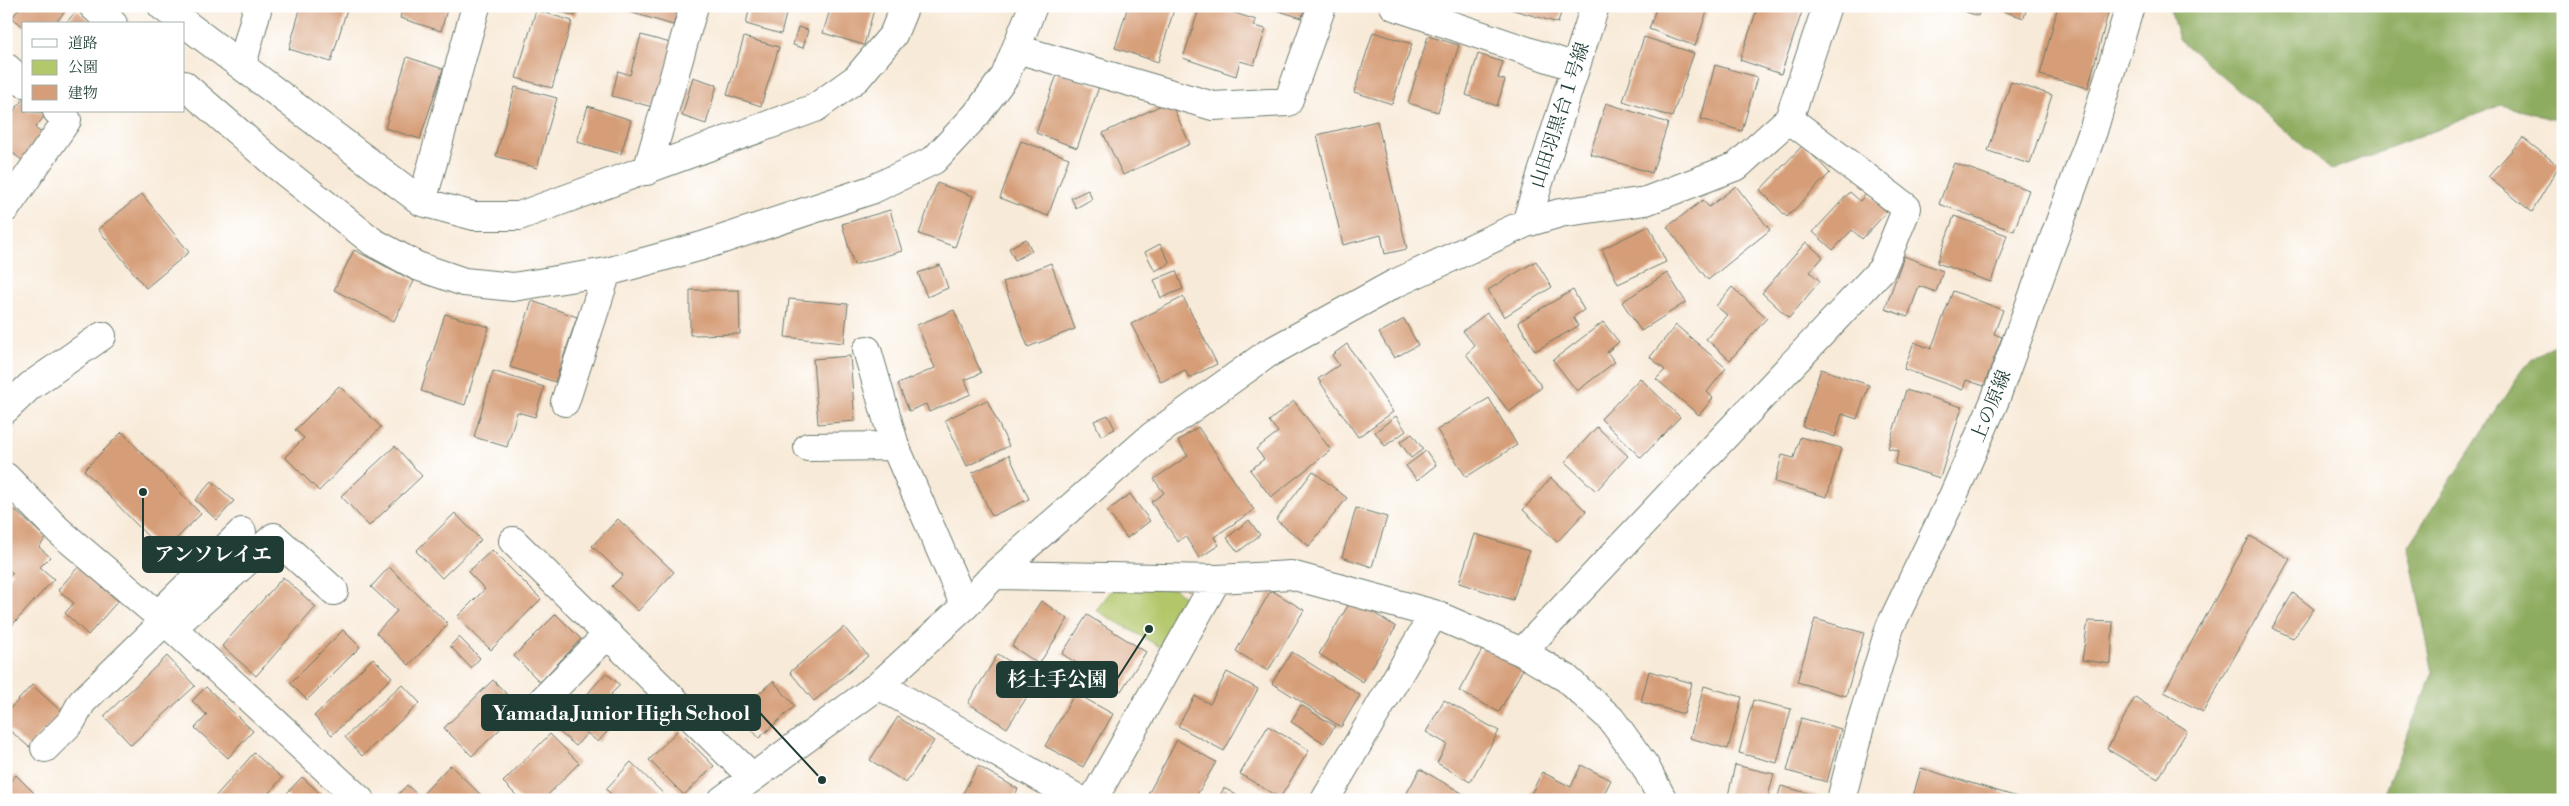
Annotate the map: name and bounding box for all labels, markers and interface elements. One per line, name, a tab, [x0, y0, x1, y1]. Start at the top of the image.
legend	[22, 22, 185, 112]
text: 道路	[68, 34, 98, 53]
street label: 山田羽黒台１号線	[1525, 39, 1595, 191]
text: 公園	[68, 58, 98, 77]
text: 建物	[68, 84, 98, 103]
street label: 上の原線	[1966, 366, 2016, 446]
callout: アンソレイエ	[143, 537, 283, 572]
text: アンソレイエ	[154, 543, 272, 568]
callout: 杉土手公園	[997, 662, 1117, 697]
text: 杉土手公園	[1007, 668, 1107, 693]
callout: Yamada Junior High School	[482, 695, 760, 730]
text: Yamada Junior High School	[492, 702, 750, 727]

